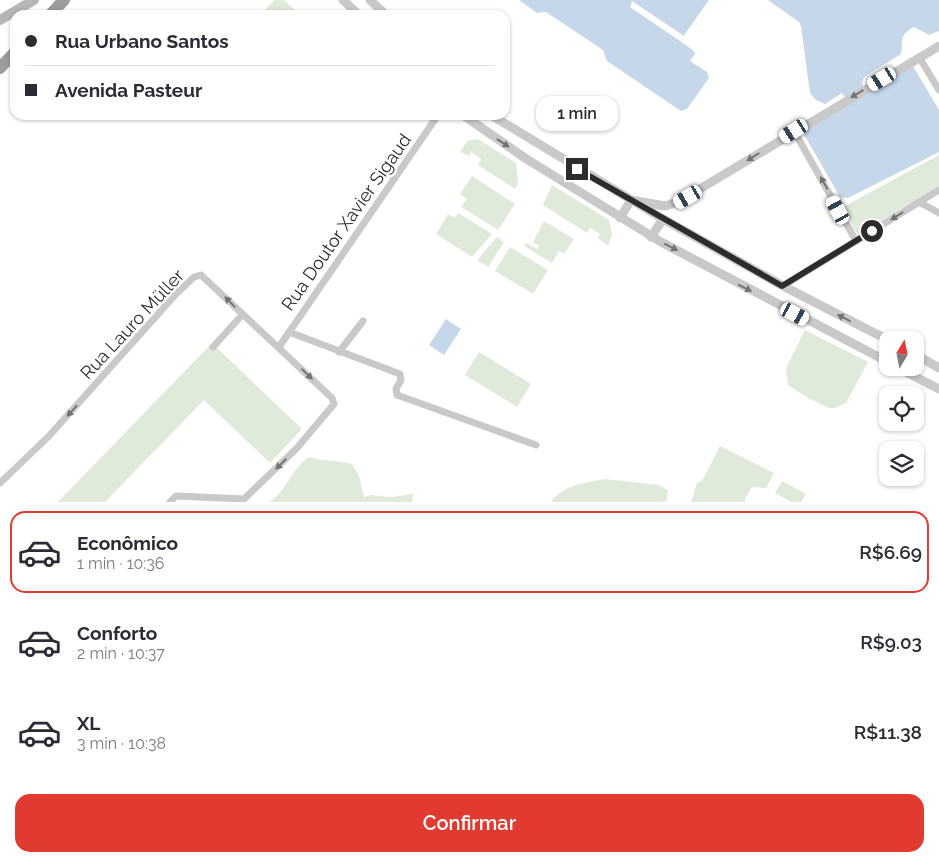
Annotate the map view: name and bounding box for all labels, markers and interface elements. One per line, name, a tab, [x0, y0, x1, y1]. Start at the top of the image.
text: Rua Urbano Santos	[55, 30, 229, 52]
car	[865, 65, 898, 93]
text: Avenida Pasteur	[55, 79, 202, 101]
one-way arrow	[851, 89, 864, 98]
callout: 1 min	[536, 96, 618, 132]
text: 1 min	[557, 104, 597, 123]
car	[777, 117, 810, 145]
street label: Rua Doutor Xavier Sigaud	[277, 130, 415, 314]
one-way arrow	[496, 138, 510, 148]
one-way arrow	[746, 152, 759, 162]
route end	[566, 158, 588, 180]
one-way arrow	[819, 177, 828, 190]
car	[671, 183, 704, 211]
car	[824, 193, 851, 227]
one-way arrow	[891, 211, 904, 220]
route start	[861, 220, 883, 242]
one-way arrow	[664, 243, 677, 252]
street label: Rua Lauro Müller	[76, 264, 189, 383]
one-way arrow	[738, 284, 752, 292]
one-way arrow	[224, 296, 236, 308]
car	[778, 300, 811, 328]
one-way arrow	[837, 314, 851, 322]
north arrow	[879, 331, 924, 376]
map controls	[879, 331, 924, 486]
one-way arrow	[301, 368, 313, 380]
button: locate	[879, 386, 924, 431]
one-way arrow	[66, 405, 77, 418]
button: layers	[879, 441, 924, 486]
one-way arrow	[275, 458, 287, 470]
icon: car	[17, 530, 62, 575]
text: Econômico	[77, 532, 178, 554]
text: R$6.69	[859, 541, 922, 563]
text: 1 min · 10:36	[77, 554, 164, 573]
icon: car	[17, 620, 62, 665]
text: Conforto	[77, 622, 157, 644]
text: R$9.03	[860, 631, 922, 653]
text: 2 min · 10:37	[77, 644, 165, 663]
icon: car	[17, 710, 62, 755]
text: XL	[77, 712, 100, 734]
text: R$11.38	[854, 721, 922, 743]
text: 3 min · 10:38	[77, 734, 166, 753]
button: Confirmar	[15, 794, 924, 852]

